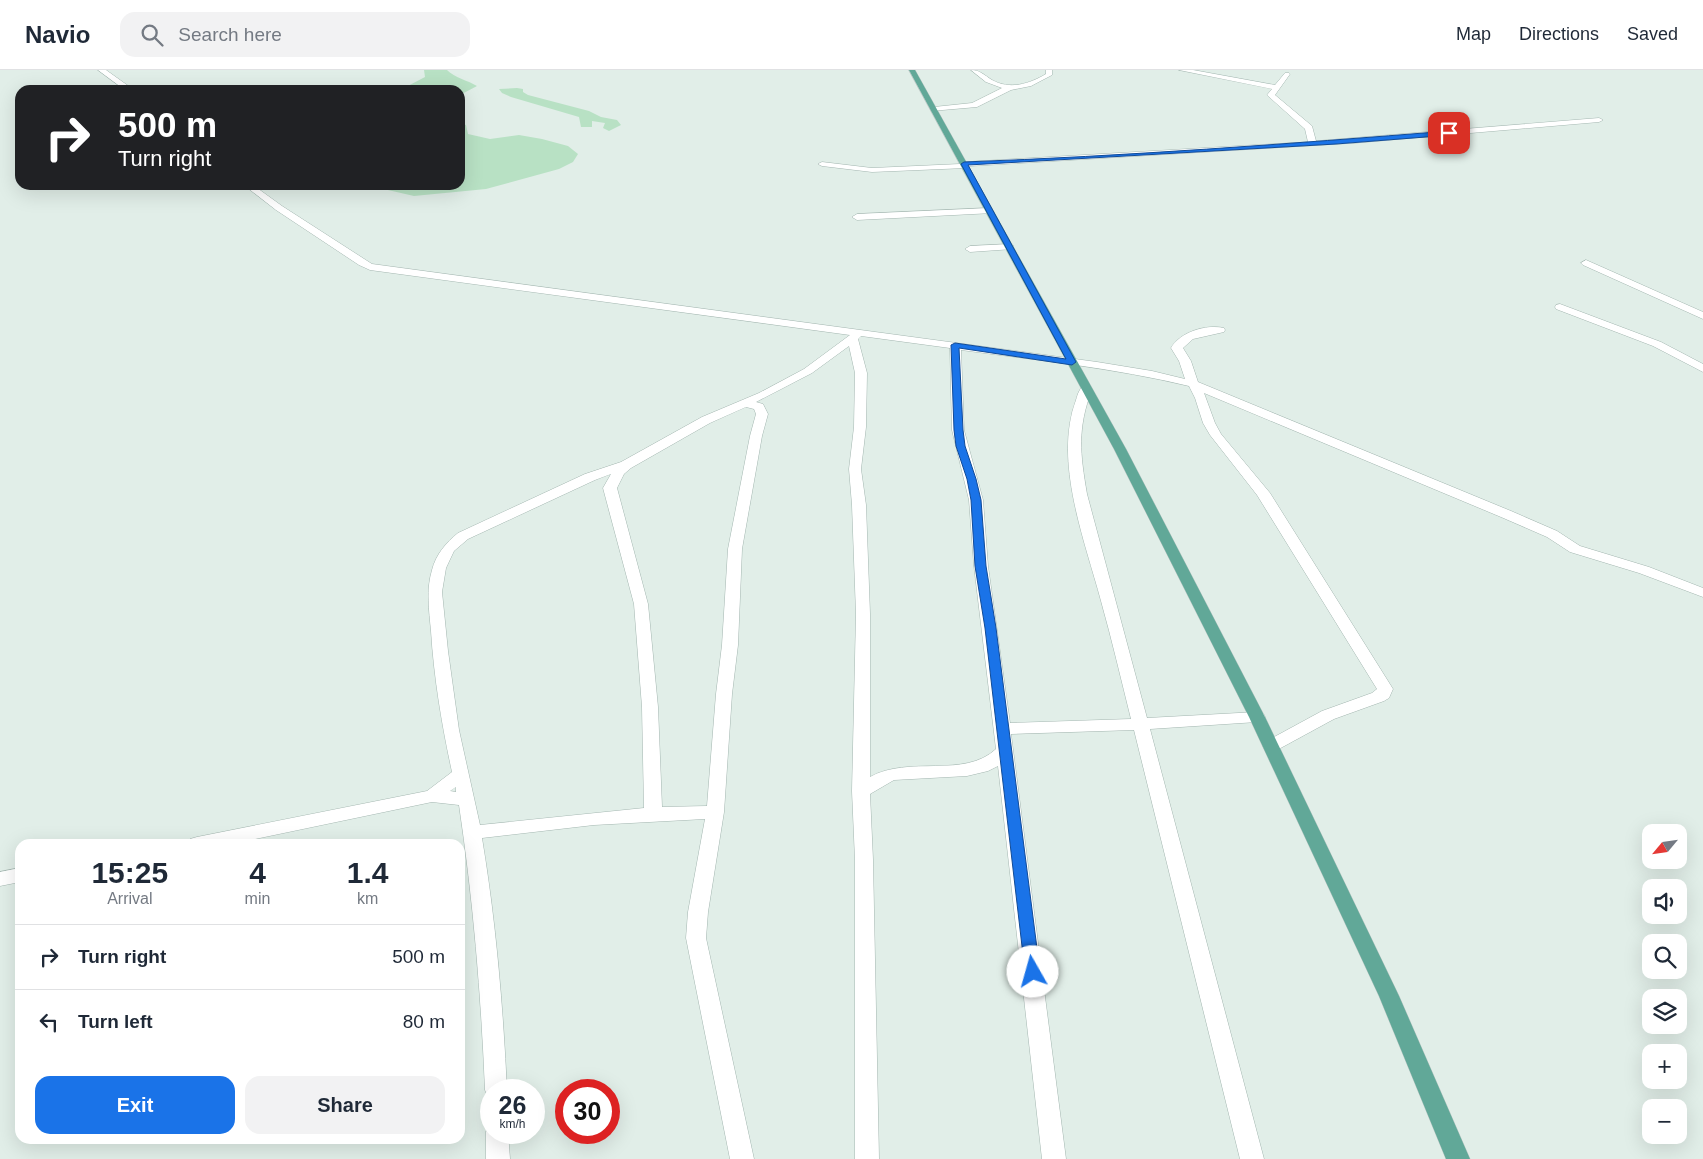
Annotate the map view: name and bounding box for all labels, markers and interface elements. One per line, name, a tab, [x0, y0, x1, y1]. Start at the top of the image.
search box	[120, 12, 470, 57]
text: Navio	[25, 21, 90, 48]
icon: search	[138, 21, 166, 49]
text: Search here	[178, 24, 282, 45]
text: Map	[1456, 24, 1491, 44]
text: Directions	[1519, 24, 1599, 44]
text: Saved	[1627, 24, 1678, 44]
icon: right	[35, 105, 100, 170]
text: 500 m	[118, 105, 217, 144]
pin	[1428, 112, 1470, 154]
icon: arrive	[1435, 119, 1463, 147]
text: Turn right	[118, 146, 211, 171]
north arrow	[1642, 824, 1688, 869]
map controls	[1642, 824, 1687, 1144]
text: 15:25	[91, 856, 168, 889]
text: 4	[249, 856, 266, 889]
text: 1.4	[347, 856, 389, 889]
button: sound	[1642, 879, 1687, 924]
text: Arrival	[107, 890, 152, 907]
text: min	[245, 890, 270, 907]
text: km	[357, 890, 378, 907]
button: search	[1642, 934, 1687, 979]
icon: right	[35, 943, 63, 971]
position arrow	[1006, 945, 1058, 997]
text: Turn right	[78, 946, 166, 967]
text: 500 m	[392, 946, 445, 967]
button: layers	[1642, 989, 1687, 1034]
icon: left	[35, 1008, 63, 1036]
text: Turn left	[78, 1011, 153, 1032]
text: 80 m	[403, 1011, 445, 1032]
button: +	[1642, 1044, 1687, 1089]
button: Exit	[35, 1076, 235, 1134]
button: Share	[245, 1076, 445, 1134]
speed limit sign: 30	[555, 1079, 620, 1144]
text: 26	[499, 1091, 526, 1119]
button: −	[1642, 1099, 1687, 1144]
text: km/h	[499, 1117, 526, 1131]

